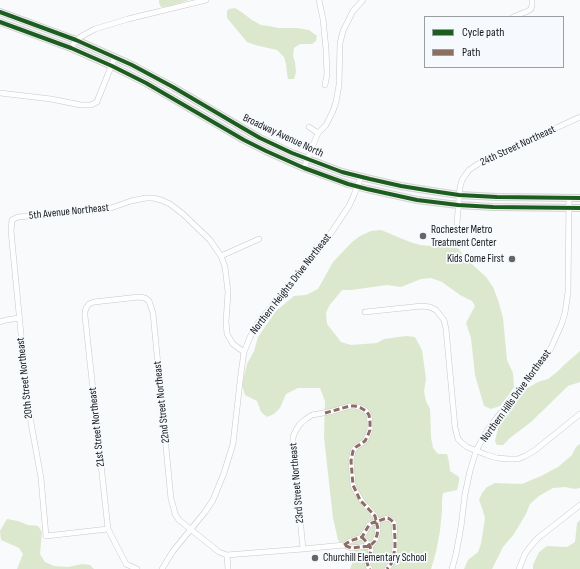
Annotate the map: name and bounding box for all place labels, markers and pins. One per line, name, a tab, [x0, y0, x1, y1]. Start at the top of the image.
place label: Rochester Metro Treatment Center	[431, 223, 496, 249]
marker: Rochester Metro Treatment Center	[418, 231, 428, 241]
place label: Kids Come First	[447, 252, 504, 266]
marker: Kids Come First	[507, 254, 517, 264]
place label: Churchill Elementary School	[323, 551, 427, 565]
marker: Churchill Elementary School	[310, 553, 320, 563]

